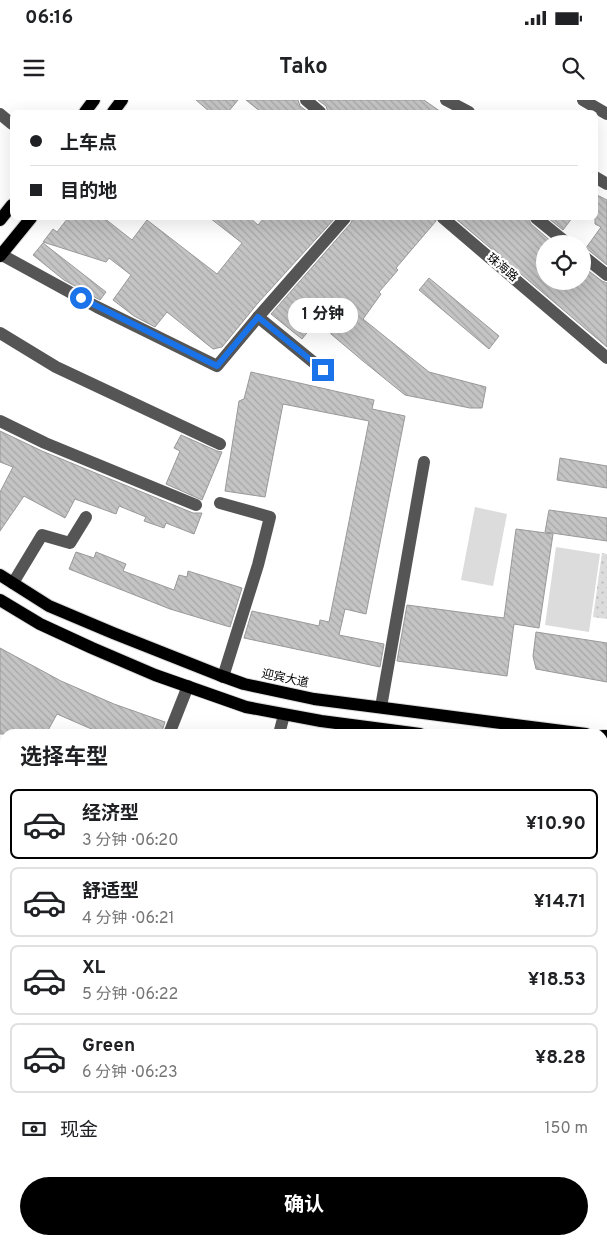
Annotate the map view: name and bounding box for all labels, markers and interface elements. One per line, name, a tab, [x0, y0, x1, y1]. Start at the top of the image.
text: 06:16	[25, 6, 73, 30]
icon: menu	[20, 54, 48, 82]
text: Tako	[279, 54, 328, 81]
icon: search	[559, 54, 587, 82]
text: 上车点	[60, 132, 117, 156]
text: 目的地	[60, 180, 117, 204]
map controls	[536, 235, 591, 290]
button: locate	[536, 235, 591, 290]
street label: 珠海路	[483, 250, 521, 286]
route start	[70, 287, 92, 309]
callout: 1 分钟	[288, 298, 358, 332]
text: 1 分钟	[302, 305, 344, 325]
route end	[312, 359, 334, 381]
street label: 迎宾大道	[260, 666, 310, 692]
text: 选择车型	[20, 745, 108, 772]
icon: car	[22, 802, 67, 847]
text: 经济型	[82, 802, 139, 826]
text: ¥10.90	[526, 812, 586, 836]
text: 3 分钟 · 06:20	[82, 831, 178, 851]
icon: car	[22, 880, 67, 925]
text: 舒适型	[82, 880, 139, 904]
text: ¥14.71	[534, 890, 586, 914]
text: 4 分钟 · 06:21	[82, 909, 174, 929]
text: XL	[82, 956, 105, 980]
icon: car	[22, 958, 67, 1003]
text: ¥18.53	[528, 968, 586, 992]
text: 5 分钟 · 06:22	[82, 985, 178, 1005]
text: Green	[82, 1034, 135, 1058]
icon: car	[22, 1036, 67, 1081]
text: ¥8.28	[535, 1046, 586, 1070]
text: 6 分钟 · 06:23	[82, 1063, 178, 1083]
icon: cash	[20, 1115, 48, 1143]
text: 现金	[60, 1119, 98, 1143]
text: 150 m	[545, 1119, 588, 1139]
button: 确认	[20, 1177, 588, 1235]

